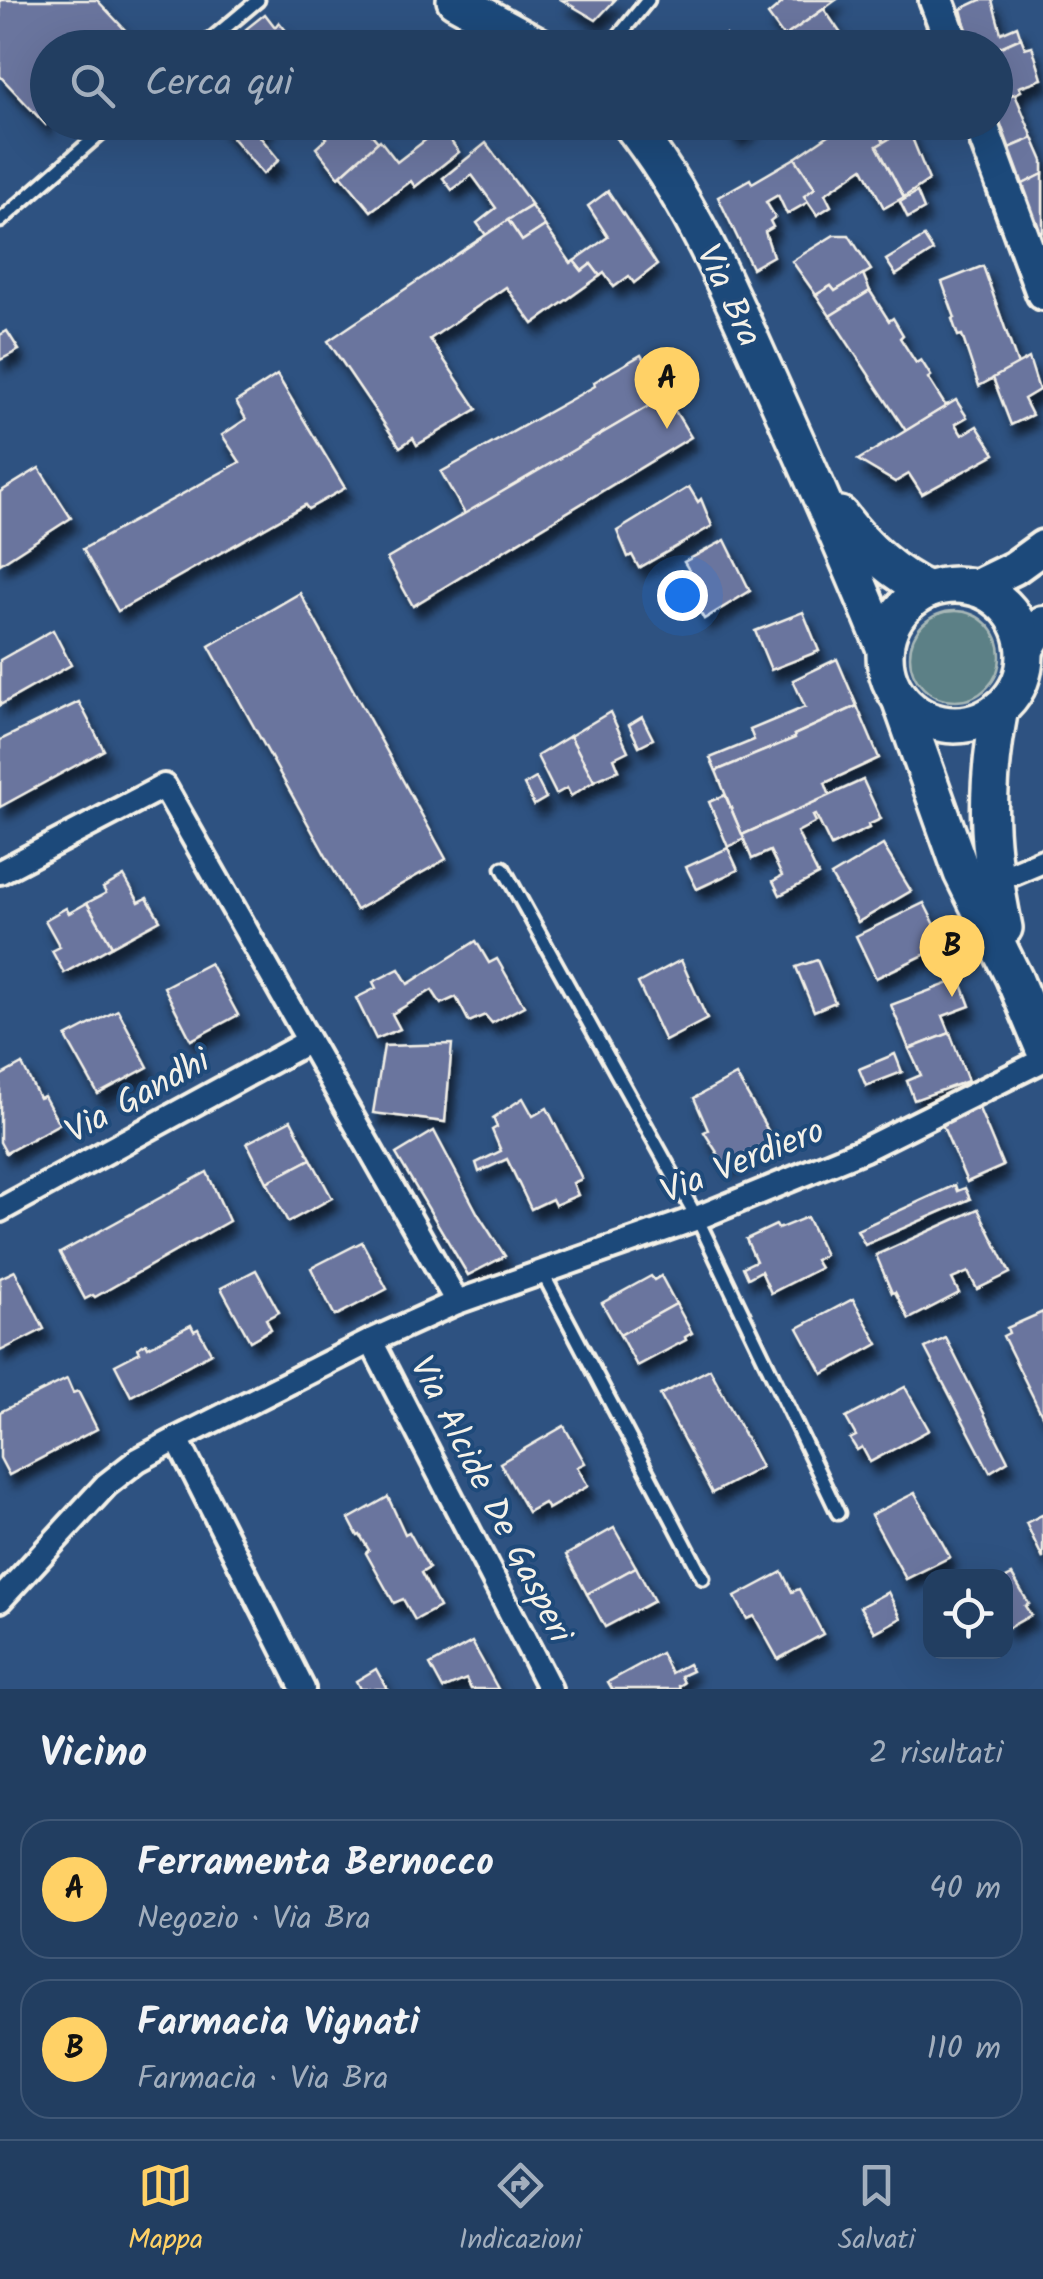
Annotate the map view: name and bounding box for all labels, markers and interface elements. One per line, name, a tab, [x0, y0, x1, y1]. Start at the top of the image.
search box	[30, 30, 1013, 140]
text: Cerca qui	[145, 55, 293, 115]
icon: search	[65, 58, 120, 113]
street label: Via Bra	[679, 236, 775, 357]
pin: A	[634, 346, 700, 429]
your location	[657, 570, 708, 621]
pin: B	[920, 914, 984, 997]
street label: Via Gandhi	[56, 1034, 223, 1161]
street label: Via Verdiero	[653, 1105, 834, 1221]
street label: Via Alcide De Gasperi	[393, 1347, 587, 1655]
map controls	[923, 1569, 1013, 1659]
button: locate	[923, 1569, 1013, 1659]
text: Vicino	[40, 1721, 147, 1788]
text: 2 risultati	[869, 1729, 1003, 1780]
text: Ferramenta Bernocco	[137, 1834, 494, 1894]
text: A	[64, 1864, 85, 1915]
text: 40 m	[929, 1864, 1001, 1915]
text: Negozio · Via Bra	[137, 1894, 371, 1945]
text: Farmacia Vignati	[137, 1994, 420, 2054]
text: B	[65, 2024, 84, 2075]
text: 110 m	[927, 2024, 1001, 2075]
text: Farmacia · Via Bra	[137, 2054, 388, 2105]
tab: Mappa	[128, 2158, 203, 2263]
tab: Indicazioni	[459, 2158, 582, 2263]
tab: Salvati	[838, 2158, 915, 2263]

